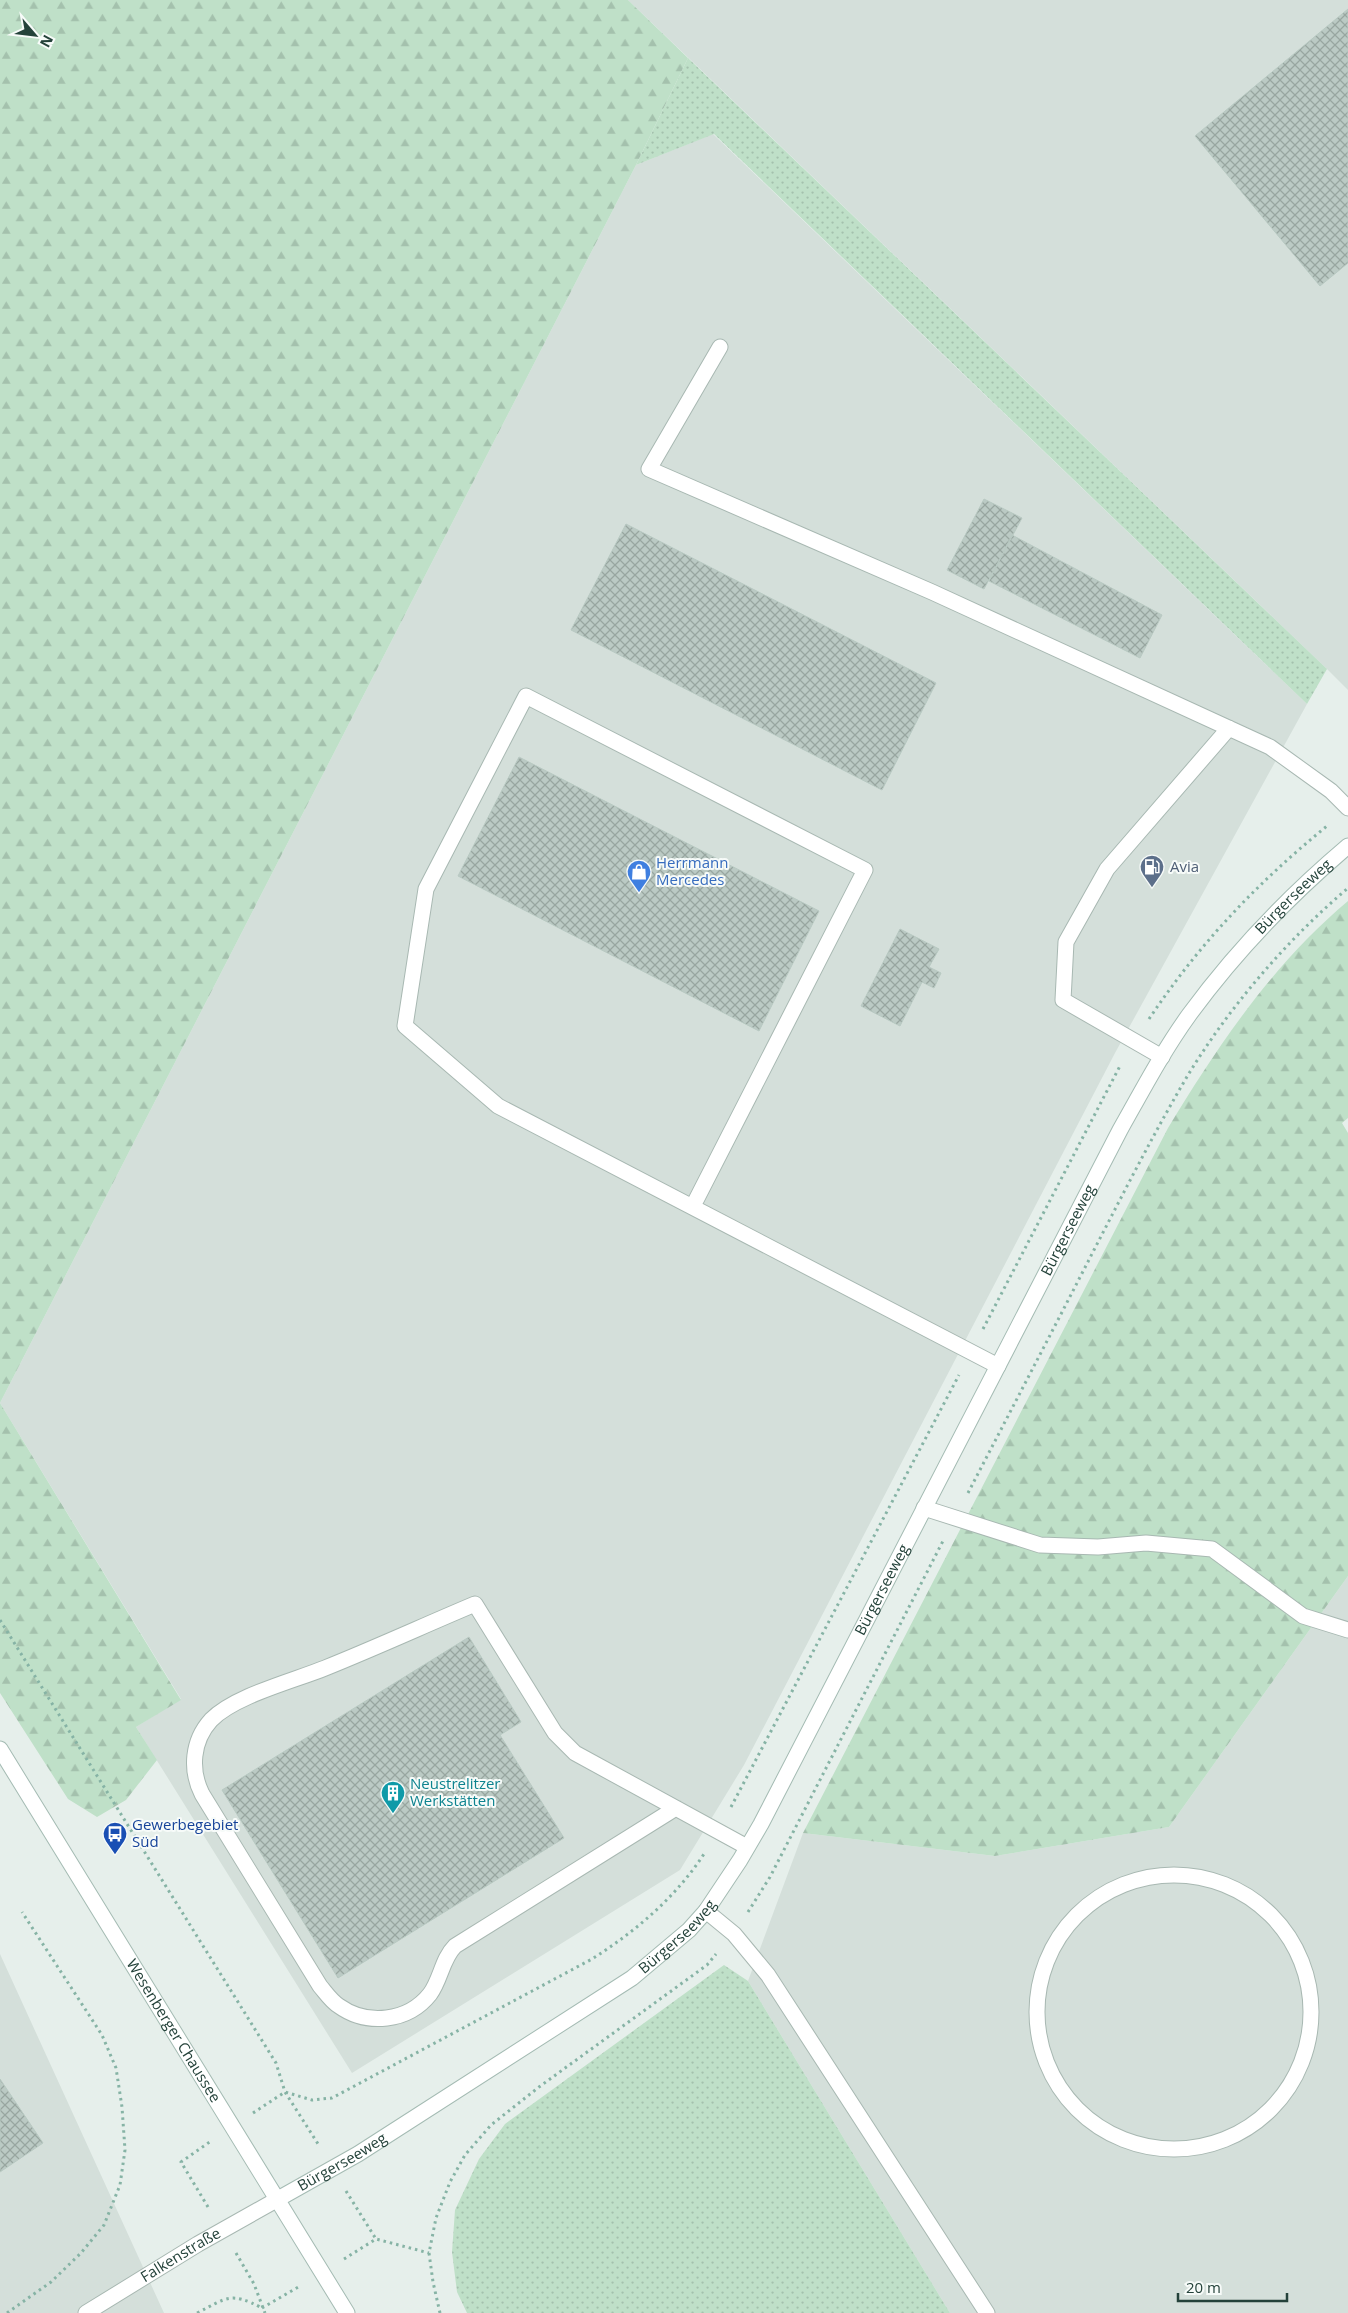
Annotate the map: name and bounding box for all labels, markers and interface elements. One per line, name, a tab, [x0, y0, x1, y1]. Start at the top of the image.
north arrow	[10, 10, 60, 60]
text: N	[36, 32, 58, 51]
place label: Herrmann Mercedes	[656, 852, 728, 889]
fuel station icon: Avia	[1139, 854, 1165, 888]
street label: Bürgerseeweg	[1250, 854, 1335, 938]
place label: Avia	[1170, 856, 1199, 876]
shop icon: Herrmann Mercedes	[626, 859, 652, 893]
street label: Bürgerseeweg	[1035, 1181, 1099, 1279]
street label: Bürgerseeweg	[849, 1540, 913, 1638]
place label: Neustrelitzer Werkstätten	[410, 1773, 500, 1810]
building icon: Neustrelitzer Werkstätten	[380, 1780, 406, 1814]
place label: Gewerbegebiet Süd	[132, 1814, 238, 1851]
bus stop icon: Gewerbegebiet Süd	[102, 1821, 128, 1855]
street label: Bürgerseeweg	[634, 1895, 720, 1977]
street label: Wesenberger Chaussee	[123, 1955, 226, 2106]
street label: Bürgerseeweg	[294, 2127, 390, 2195]
street label: Falkenstraße	[136, 2222, 224, 2286]
scale bar	[1178, 2270, 1287, 2302]
text: 20 m	[1186, 2277, 1221, 2297]

